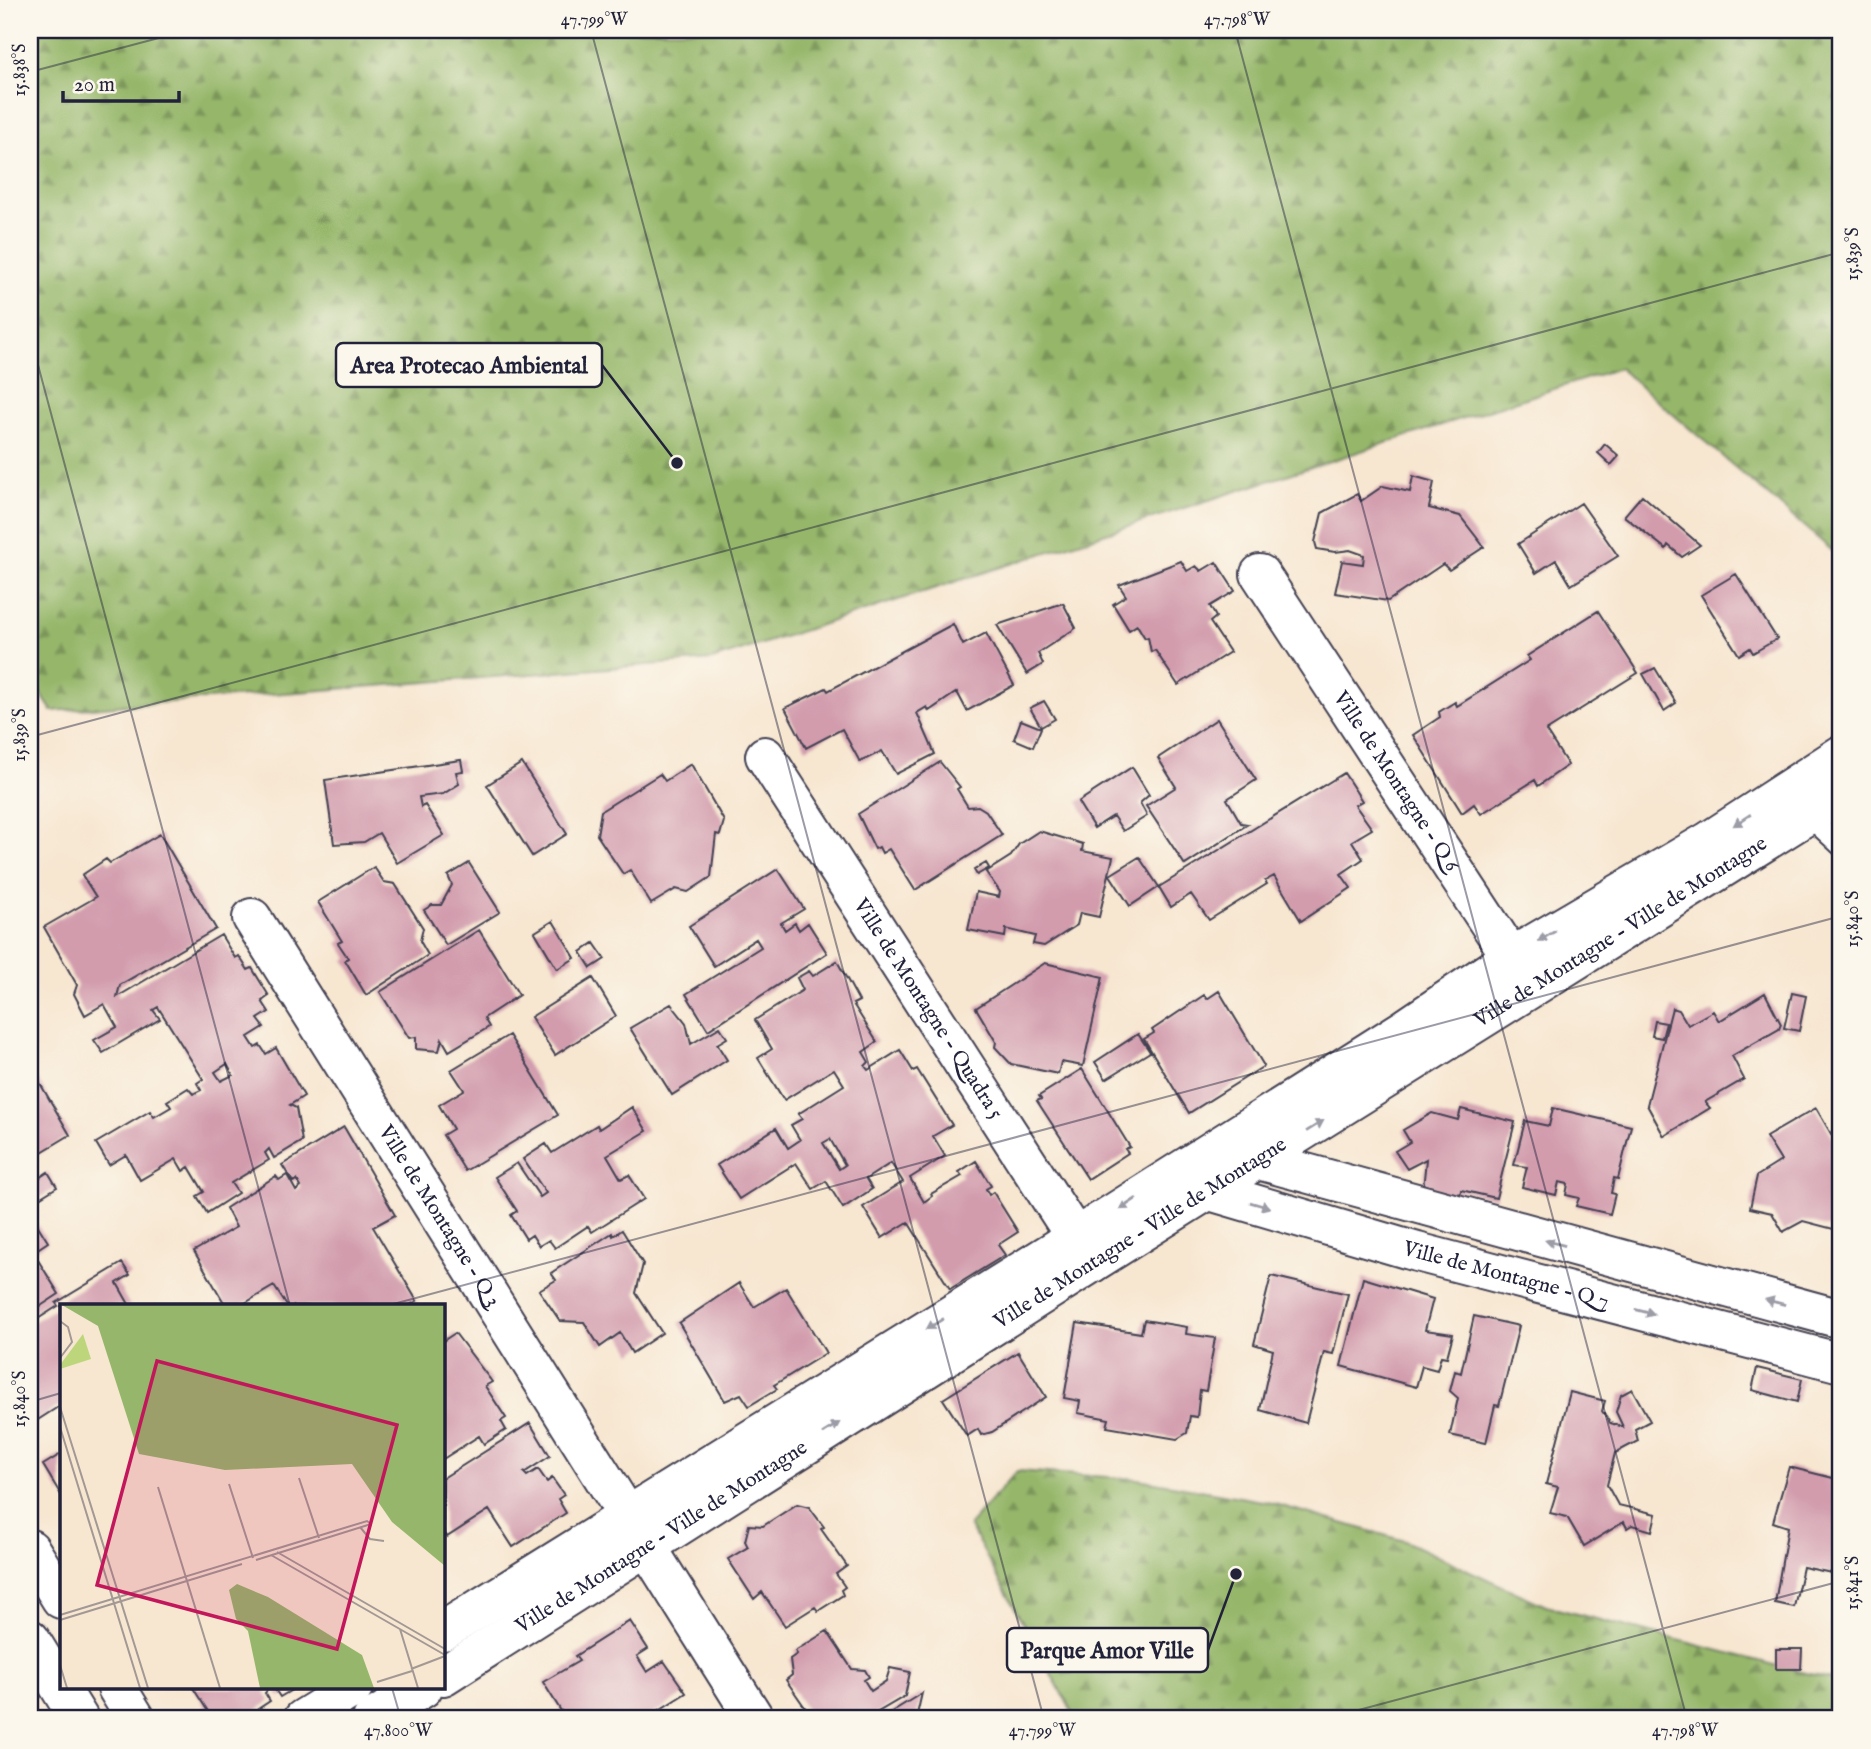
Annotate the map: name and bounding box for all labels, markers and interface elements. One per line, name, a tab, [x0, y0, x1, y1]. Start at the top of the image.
text: 47.799°W	[561, 9, 628, 32]
text: 47.798°W	[1204, 9, 1271, 32]
text: 15.838°S	[9, 44, 32, 96]
scale bar	[63, 60, 178, 104]
text: 20 m	[74, 72, 115, 99]
text: 15.839°S	[1842, 227, 1865, 281]
callout: Area Protecao Ambiental	[336, 343, 602, 387]
text: Area Protecao Ambiental	[349, 352, 589, 381]
street label: Ville de Montagne - Q 6	[1326, 685, 1466, 878]
text: 15.839°S	[9, 708, 32, 762]
one-way arrow	[1732, 813, 1752, 826]
street label: Ville de Montagne - Ville de Montagne	[1468, 830, 1773, 1034]
text: 15.840°S	[1842, 891, 1865, 947]
street label: Ville de Montagne - Quadra 5	[847, 893, 1009, 1125]
one-way arrow	[1537, 930, 1556, 942]
street label: Ville de Montagne - Q 3	[372, 1119, 508, 1314]
one-way arrow	[1305, 1119, 1324, 1132]
street label: Ville de Montagne - Ville de Montagne	[988, 1131, 1292, 1336]
one-way arrow	[1118, 1197, 1138, 1210]
one-way arrow	[1250, 1201, 1271, 1211]
street label: Ville de Montagne - Q 7	[1399, 1235, 1612, 1315]
one-way arrow	[1544, 1237, 1566, 1248]
one-way arrow	[1764, 1296, 1786, 1307]
inset map	[60, 1304, 444, 1690]
one-way arrow	[1634, 1307, 1656, 1318]
one-way arrow	[925, 1318, 944, 1330]
text: 15.840°S	[9, 1371, 32, 1427]
one-way arrow	[821, 1422, 840, 1435]
street label: Ville de Montagne - Ville de Montagne	[510, 1434, 813, 1640]
text: 15.841°S	[1842, 1556, 1865, 1610]
callout: Parque Amor Ville	[1007, 1628, 1208, 1672]
text: Parque Amor Ville	[1020, 1637, 1194, 1666]
text: 47.800°W	[364, 1720, 433, 1743]
text: 47.799°W	[1009, 1720, 1076, 1743]
text: 47.798°W	[1652, 1720, 1719, 1743]

